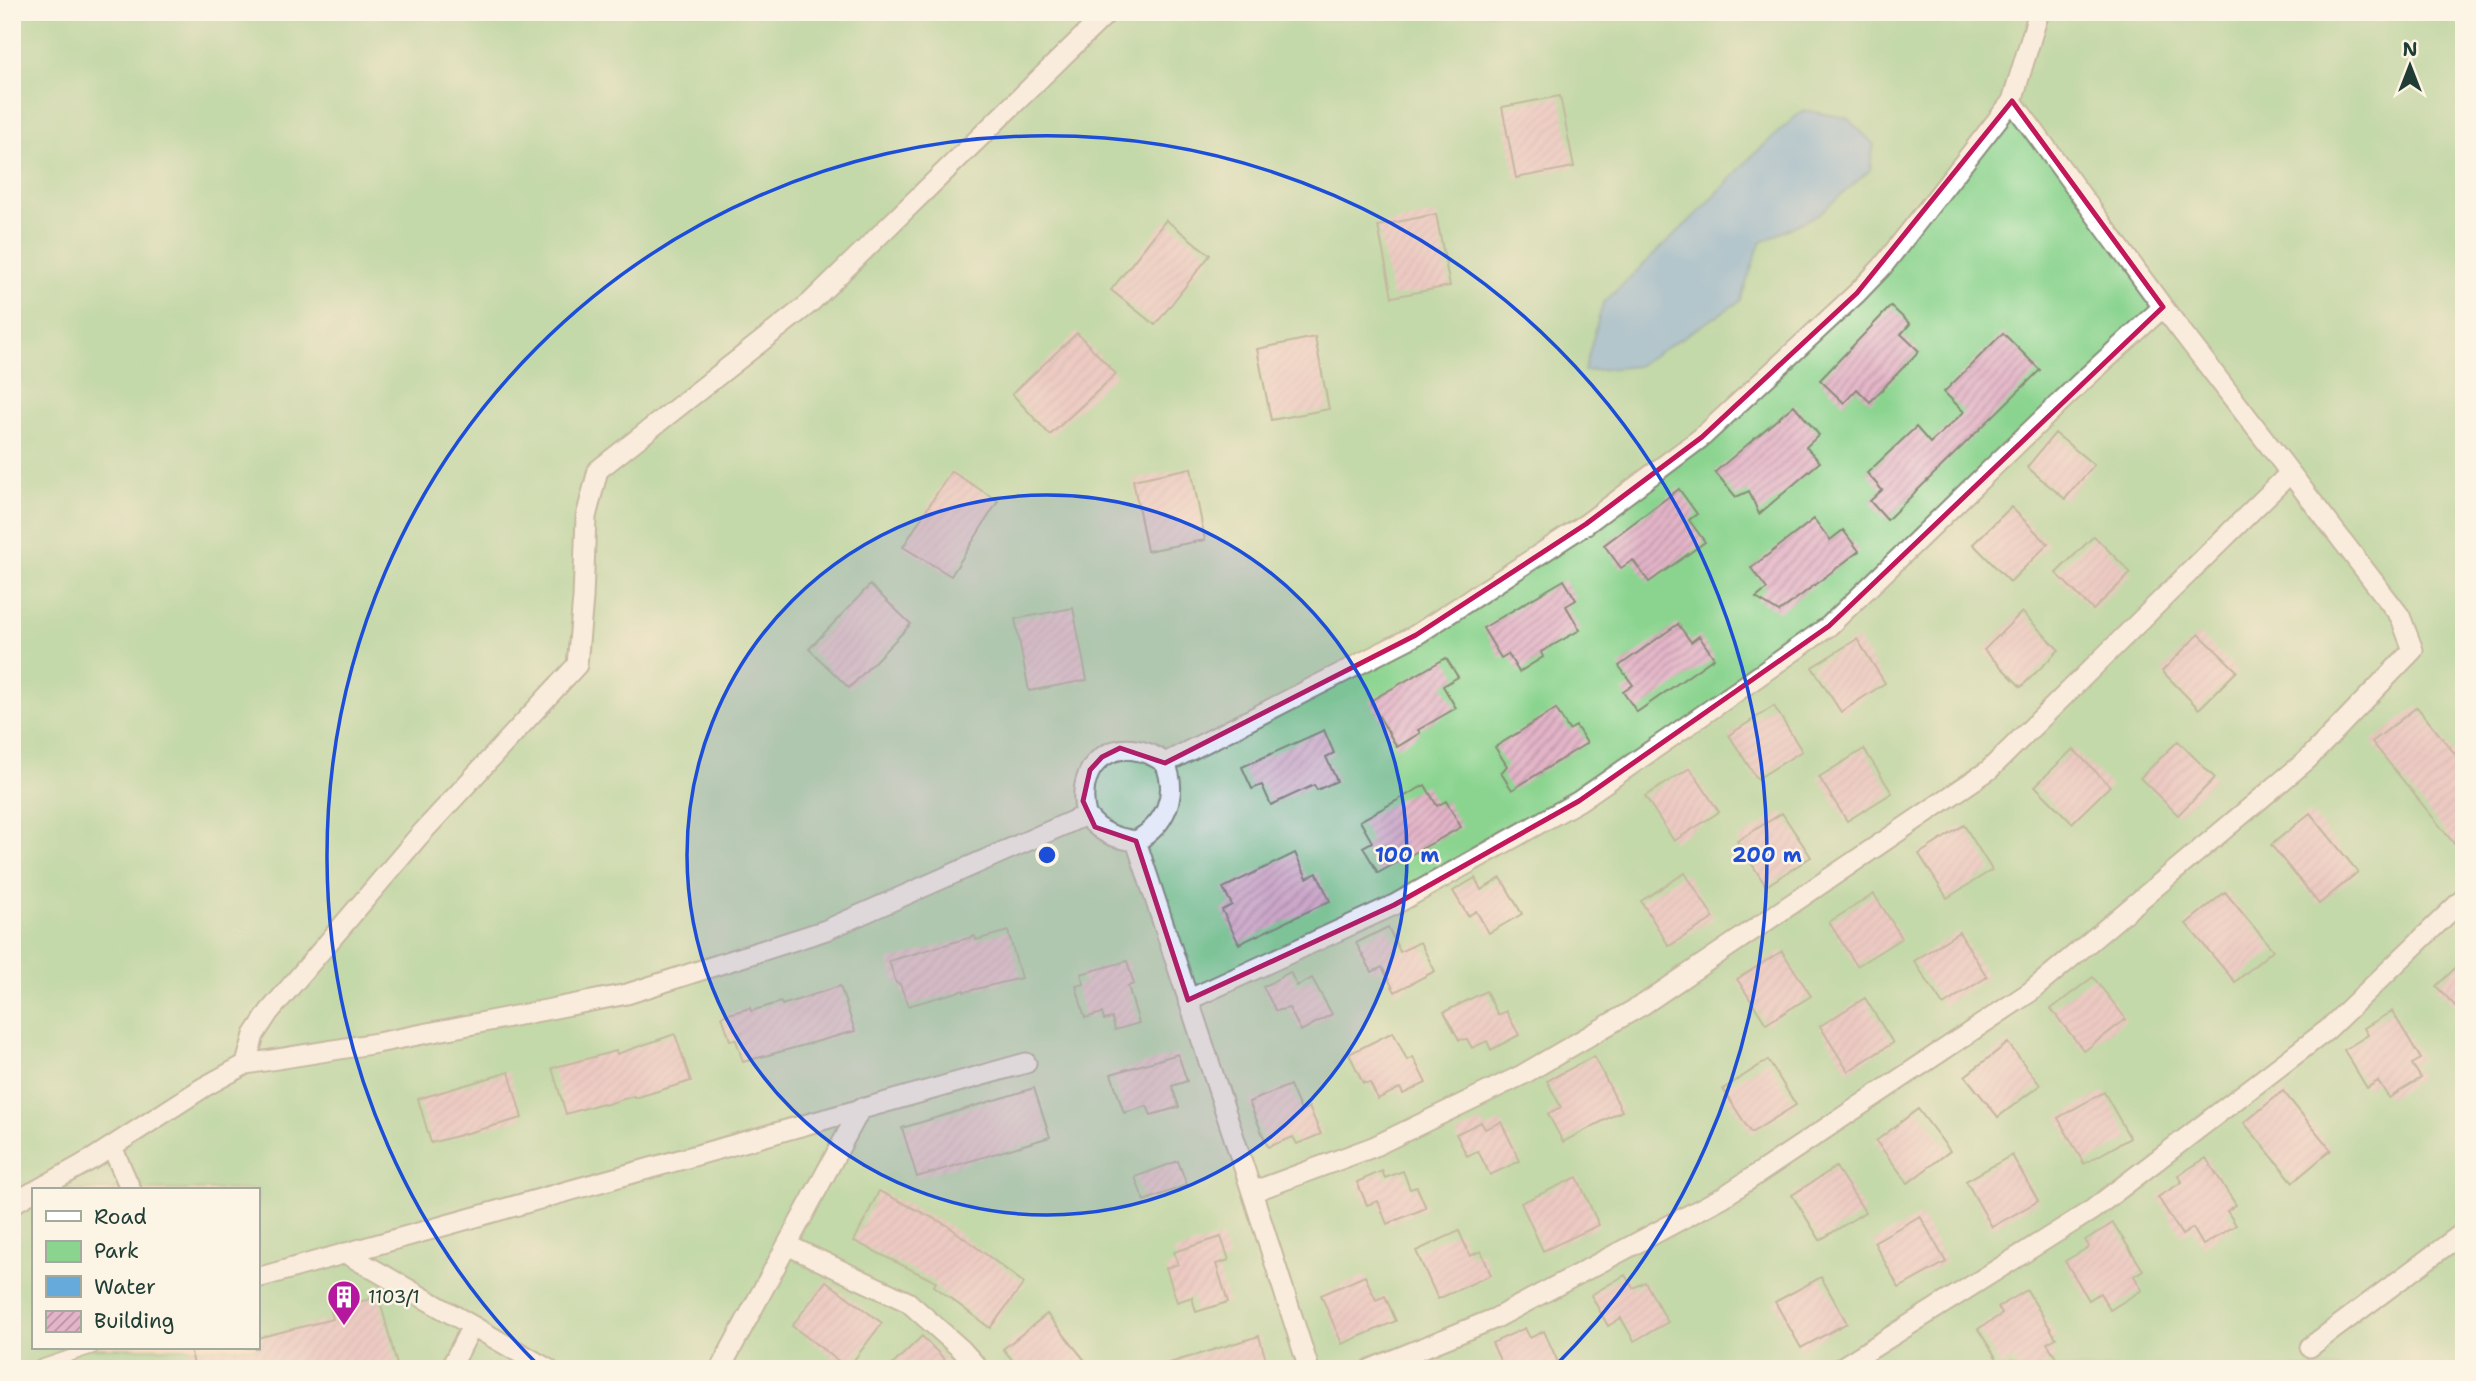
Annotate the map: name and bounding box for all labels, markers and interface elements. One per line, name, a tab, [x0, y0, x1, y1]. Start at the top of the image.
north arrow	[2374, 32, 2444, 102]
text: N	[2402, 37, 2418, 62]
text: 100 m	[1375, 841, 1439, 869]
text: 200 m	[1732, 841, 1802, 869]
centre of rings	[1035, 843, 1059, 867]
legend	[32, 1188, 259, 1350]
text: Road	[94, 1203, 147, 1231]
text: Park	[94, 1237, 139, 1265]
text: Water	[94, 1273, 156, 1301]
building icon: 1103/1	[325, 1278, 363, 1327]
place label: 1103/1	[368, 1285, 420, 1309]
text: Building	[94, 1307, 174, 1335]

